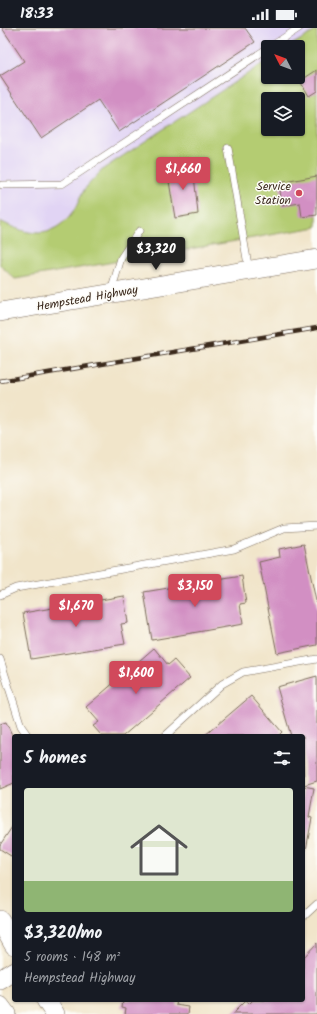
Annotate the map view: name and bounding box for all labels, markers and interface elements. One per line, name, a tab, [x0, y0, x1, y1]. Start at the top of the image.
text: 18:33	[20, 2, 53, 26]
north arrow	[261, 40, 305, 84]
map controls	[261, 40, 305, 136]
button: layers	[261, 92, 305, 136]
pin: $1,660	[150, 157, 216, 191]
text: $1,660	[165, 159, 201, 180]
place label: Service Station	[255, 177, 292, 210]
marker: Service Station	[294, 188, 304, 198]
pin: $3,320	[123, 237, 189, 271]
text: $3,320	[136, 239, 176, 260]
street label: Hempstead Highway	[35, 280, 140, 317]
pin: $3,150	[162, 574, 228, 608]
text: $3,150	[177, 576, 213, 597]
pin: $1,670	[43, 594, 109, 628]
text: $1,670	[59, 596, 93, 617]
pin: $1,600	[103, 661, 169, 695]
text: $1,600	[118, 663, 154, 684]
text: 5 homes	[24, 745, 87, 772]
icon: filters	[271, 747, 293, 769]
icon: home	[123, 814, 195, 886]
text: $3,320/mo	[24, 920, 102, 947]
text: 5 rooms · 148 m²	[24, 947, 120, 968]
text: Hempstead Highway	[24, 968, 135, 989]

